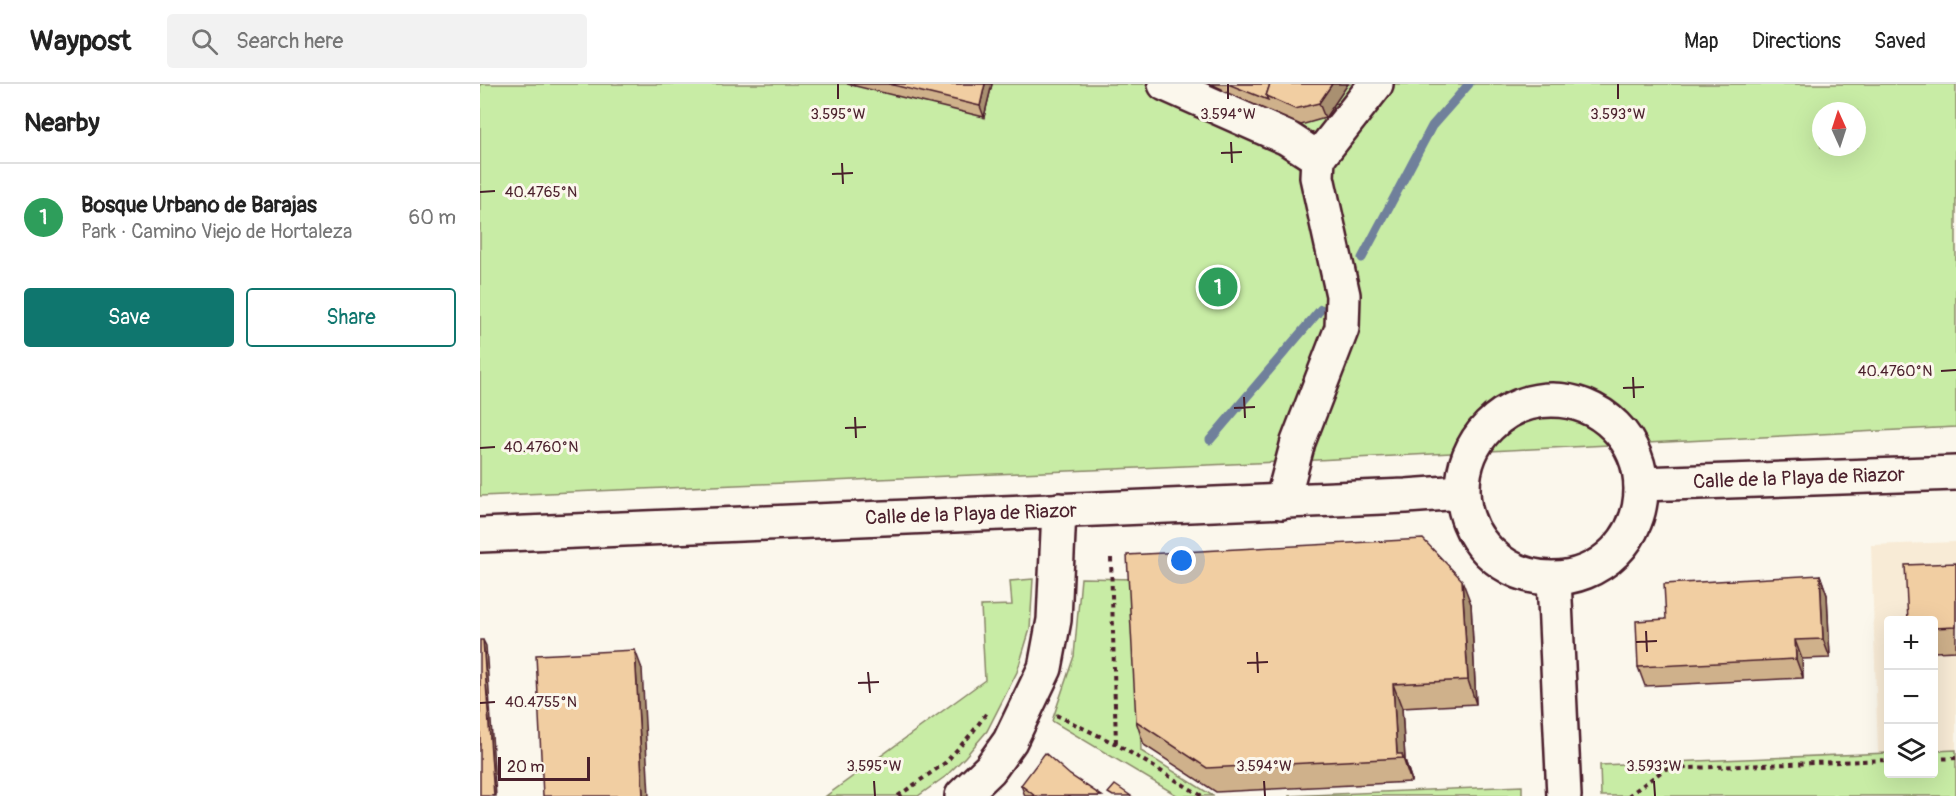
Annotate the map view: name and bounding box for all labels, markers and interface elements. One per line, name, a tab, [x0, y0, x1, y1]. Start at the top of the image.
search box	[167, 14, 587, 68]
text: Waypost	[30, 24, 131, 59]
icon: search	[188, 25, 221, 58]
text: Search here	[236, 27, 343, 55]
text: Map	[1684, 28, 1719, 55]
text: Directions	[1752, 28, 1841, 55]
text: Saved	[1874, 28, 1926, 55]
north arrow	[1812, 102, 1866, 156]
text: 3.595°W	[810, 105, 866, 124]
text: 3.594°W	[1200, 105, 1256, 124]
text: 3.593°W	[1590, 105, 1646, 124]
text: Nearby	[24, 107, 100, 139]
text: 40.4765°N	[505, 183, 577, 202]
text: Bosque Urbano de Barajas	[81, 191, 317, 219]
text: 1	[40, 205, 47, 230]
text: 60 m	[409, 205, 456, 230]
text: Park · Camino Viejo de Hortaleza	[81, 219, 352, 244]
pin: 1	[1198, 264, 1238, 310]
button: Save	[24, 288, 234, 347]
button: Share	[246, 288, 456, 347]
text: 40.4760°N	[1858, 362, 1932, 381]
text: 40.4760°N	[504, 438, 578, 457]
street label: Calle de la Playa de Riazor	[1693, 462, 1905, 494]
street label: Calle de la Playa de Riazor	[865, 498, 1077, 530]
your location	[1167, 546, 1196, 575]
map controls	[1884, 616, 1938, 778]
button: +	[1884, 616, 1938, 670]
button: −	[1884, 670, 1938, 724]
text: 40.4755°N	[505, 693, 577, 712]
button: layers	[1884, 724, 1938, 778]
scale bar	[498, 754, 590, 782]
text: 20 m	[507, 757, 545, 777]
text: 3.595°W	[846, 757, 902, 776]
text: 3.594°W	[1236, 757, 1292, 776]
text: 3.593°W	[1626, 757, 1682, 776]

